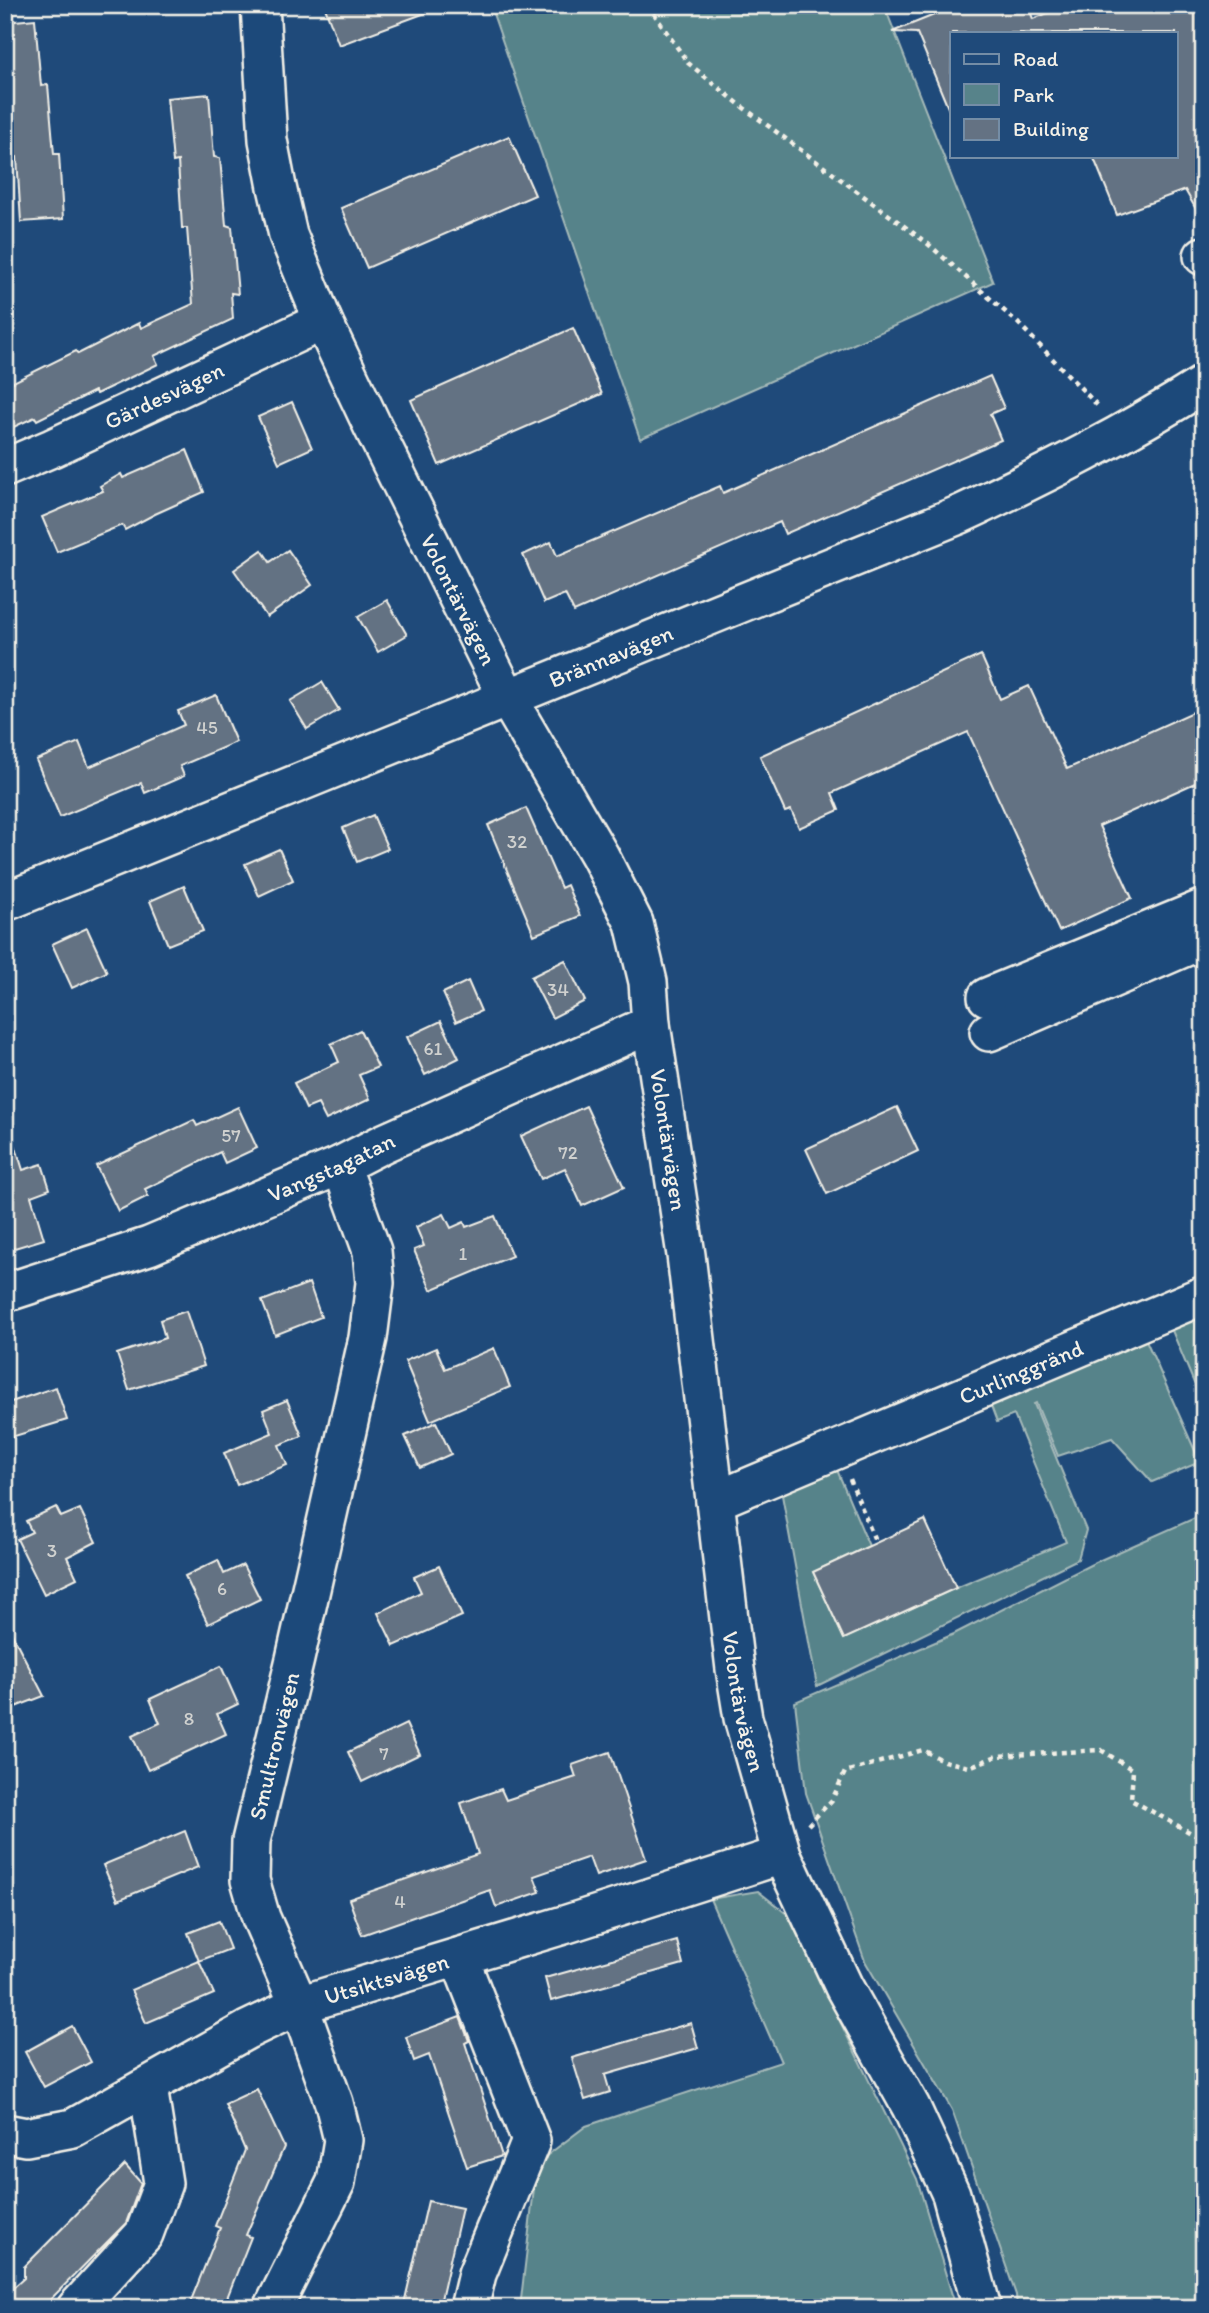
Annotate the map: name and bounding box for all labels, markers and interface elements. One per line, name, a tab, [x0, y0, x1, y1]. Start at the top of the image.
legend	[950, 32, 1178, 158]
text: Road	[1013, 46, 1059, 71]
text: Park	[1013, 82, 1055, 107]
text: Building	[1013, 116, 1089, 141]
street label: Gärdesvägen	[100, 355, 228, 435]
street label: Volontärvägen	[414, 529, 503, 670]
street label: Brännavägen	[545, 618, 677, 694]
house number: 45	[196, 716, 218, 739]
house number: 32	[507, 830, 527, 853]
house number: 34	[547, 978, 569, 1001]
house number: 61	[424, 1037, 443, 1060]
street label: Volontärvägen	[644, 1067, 693, 1213]
house number: 57	[221, 1124, 241, 1147]
street label: Vangstagatan	[263, 1126, 399, 1208]
house number: 72	[558, 1141, 578, 1164]
house number: 1	[459, 1242, 468, 1265]
street label: Curlinggränd	[955, 1334, 1087, 1411]
house number: 3	[47, 1539, 57, 1562]
house number: 6	[217, 1577, 227, 1600]
street label: Volontärvägen	[717, 1630, 772, 1775]
street label: Smultronvägen	[243, 1669, 305, 1823]
house number: 8	[184, 1707, 194, 1730]
house number: 7	[379, 1742, 389, 1765]
house number: 4	[394, 1890, 406, 1913]
street label: Utsiktsvägen	[321, 1947, 452, 2011]

